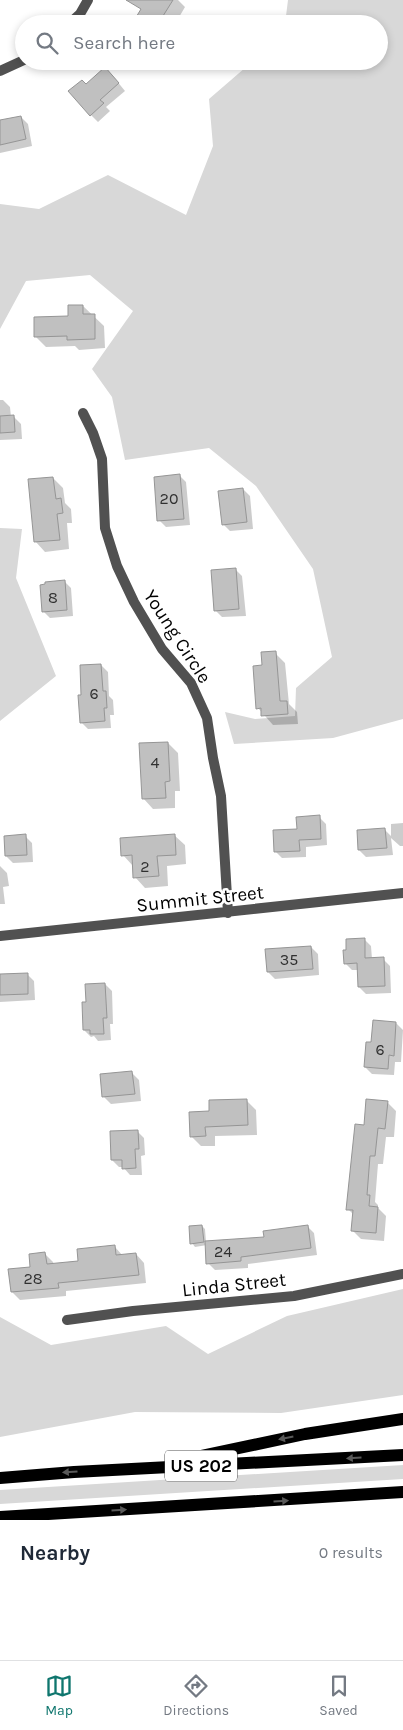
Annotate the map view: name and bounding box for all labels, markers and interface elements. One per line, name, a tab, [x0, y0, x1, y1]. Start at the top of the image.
search box	[15, 15, 388, 70]
icon: search	[33, 29, 61, 57]
text: Search here	[73, 32, 175, 54]
house number: 20	[160, 489, 178, 508]
street label: Young Circle	[139, 586, 215, 687]
house number: 8	[48, 588, 58, 607]
house number: 6	[89, 684, 99, 703]
house number: 4	[151, 753, 160, 772]
house number: 2	[140, 857, 150, 876]
street label: Summit Street	[135, 881, 265, 917]
house number: 35	[280, 950, 298, 969]
house number: 6	[375, 1040, 385, 1059]
house number: 24	[214, 1242, 232, 1261]
house number: 28	[23, 1269, 43, 1288]
street label: Linda Street	[181, 1269, 287, 1301]
one-way arrow	[277, 1435, 293, 1443]
road number: US 202	[165, 1450, 237, 1482]
one-way arrow	[346, 1454, 362, 1462]
one-way arrow	[61, 1469, 77, 1477]
one-way arrow	[273, 1496, 289, 1504]
one-way arrow	[111, 1506, 127, 1514]
text: Nearby	[20, 1541, 90, 1565]
text: 0 results	[319, 1543, 383, 1562]
tab: Map	[45, 1672, 73, 1719]
tab: Directions	[163, 1672, 229, 1719]
tab: Saved	[319, 1672, 358, 1719]

